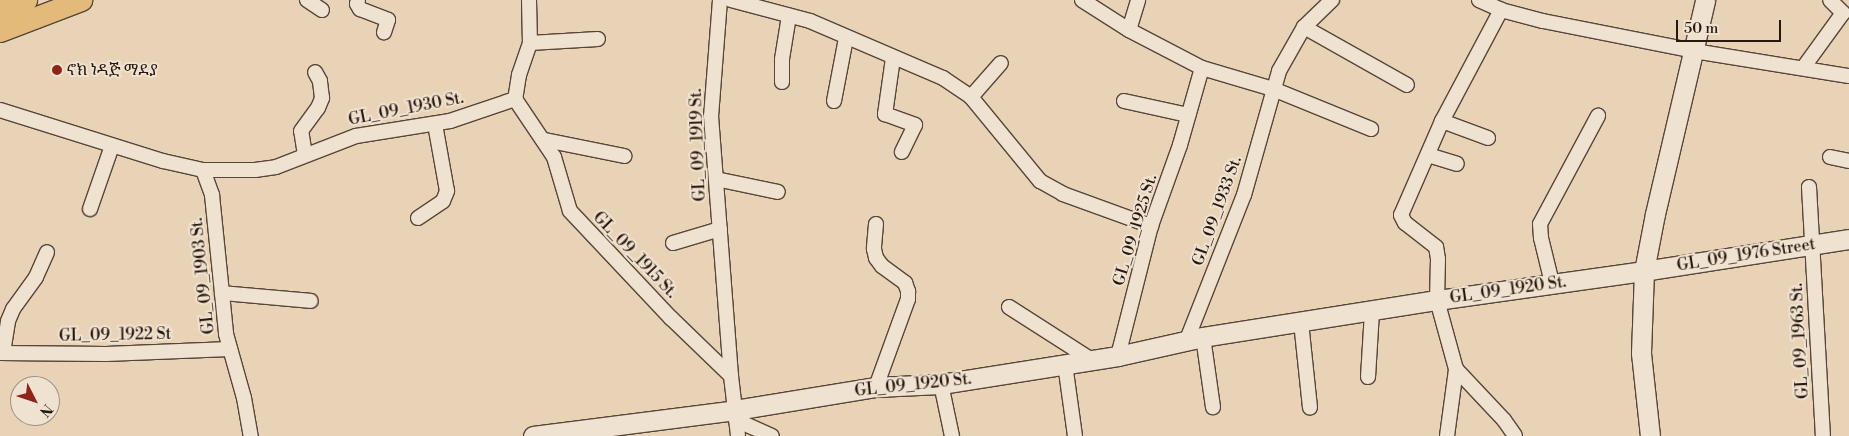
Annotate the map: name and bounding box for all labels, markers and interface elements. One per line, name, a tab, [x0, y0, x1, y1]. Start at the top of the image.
scale bar	[1679, 10, 1784, 42]
text: 50 m	[1684, 19, 1718, 38]
place label: ኖክ ነዳጅ ማደያ	[67, 60, 158, 80]
marker: ኖክ ነዳጅ ማደያ	[51, 64, 63, 76]
street label: GL_09_1930 St.	[347, 88, 465, 130]
street label: GL_09_1919 St.	[686, 88, 710, 202]
street label: GL_09_1933 St.	[1188, 154, 1246, 268]
street label: GL_09_1925 St.	[1109, 172, 1161, 288]
street label: GL_09_1915 St.	[589, 208, 681, 302]
street label: GL_09_1903 St.	[187, 217, 219, 335]
street label: GL_09_1976 Street	[1675, 235, 1817, 275]
street label: GL_09_1920 St.	[1449, 272, 1567, 308]
street label: GL_09_1963 St.	[1787, 282, 1813, 400]
street label: GL_09_1922 St	[59, 324, 171, 346]
street label: GL_09_1920 St.	[854, 369, 972, 401]
north arrow	[10, 376, 60, 426]
text: N	[35, 400, 56, 420]

